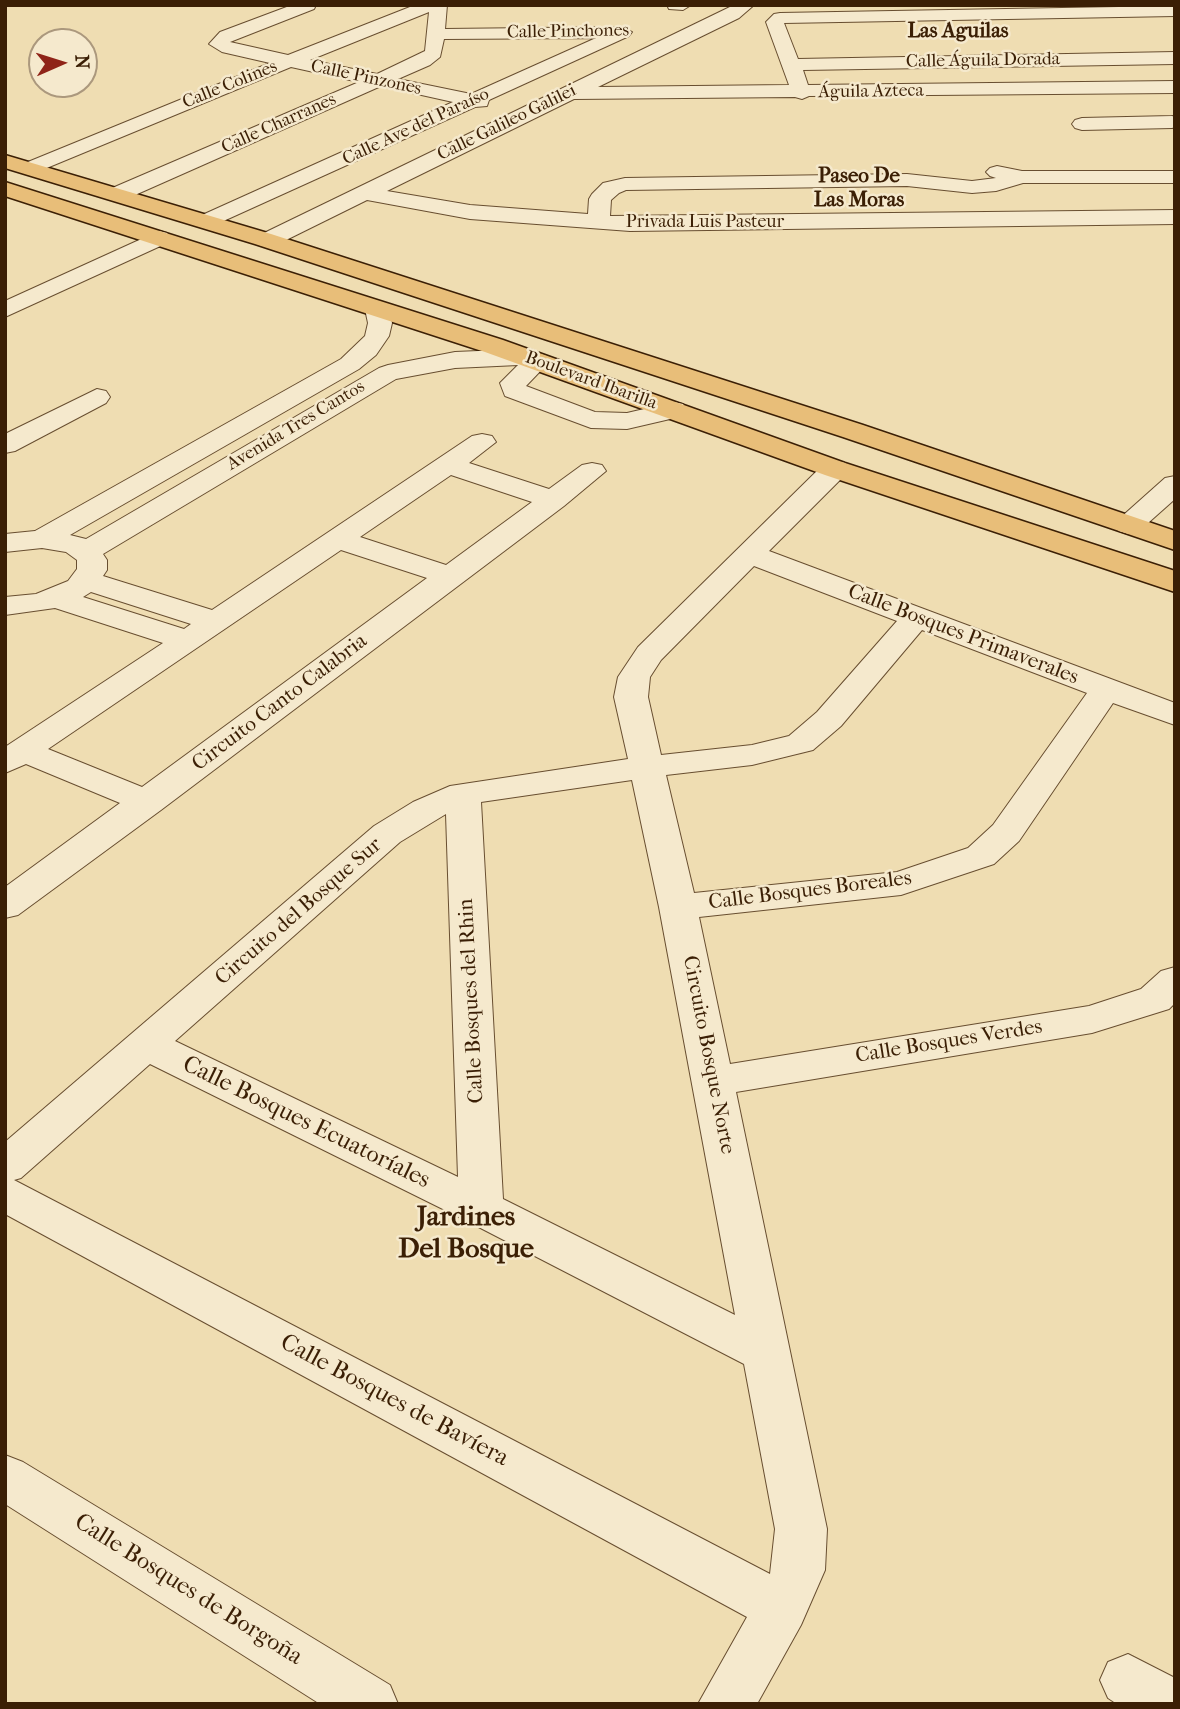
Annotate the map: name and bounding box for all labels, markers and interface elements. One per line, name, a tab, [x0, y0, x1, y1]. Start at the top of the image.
district label: Las Aguilas	[907, 19, 1009, 45]
street label: Calle Pinchones	[507, 20, 629, 44]
north arrow	[28, 28, 98, 98]
street label: Calle Águila Dorada	[906, 49, 1060, 73]
text: N	[71, 54, 93, 70]
street label: Calle Colines	[179, 56, 281, 114]
street label: Calle Pinzones	[309, 56, 423, 100]
street label: Calle Galileo Galilei	[434, 80, 580, 166]
street label: Águila Azteca	[818, 80, 924, 104]
street label: Calle Ave del Paraíso	[339, 84, 493, 170]
street label: Calle Charranes	[218, 89, 340, 159]
district label: Paseo De Las Moras	[814, 164, 904, 214]
street label: Privada Luis Pasteur	[626, 212, 784, 234]
street label: Boulevard Ibarilla	[522, 347, 660, 415]
street label: Avenida Tres Cantos	[223, 376, 369, 476]
street label: Calle Bosques Primaverales	[844, 579, 1082, 691]
street label: Circuito Canto Calabria	[188, 629, 372, 777]
street label: Circuito del Bosque Sur	[211, 833, 387, 991]
street label: Calle Bosques Boreales	[707, 866, 913, 916]
street label: Calle Bosques del Rhin	[454, 898, 490, 1104]
street label: Circuito Bosque Norte	[676, 954, 740, 1156]
street label: Calle Bosques Verdes	[854, 1015, 1044, 1069]
street label: Calle Bosques Ecuatoríales	[178, 1050, 434, 1196]
district label: Jardines Del Bosque	[398, 1201, 534, 1267]
street label: Calle Bosques de Bavíera	[275, 1329, 513, 1473]
street label: Calle Bosques de Borgoña	[69, 1508, 307, 1672]

